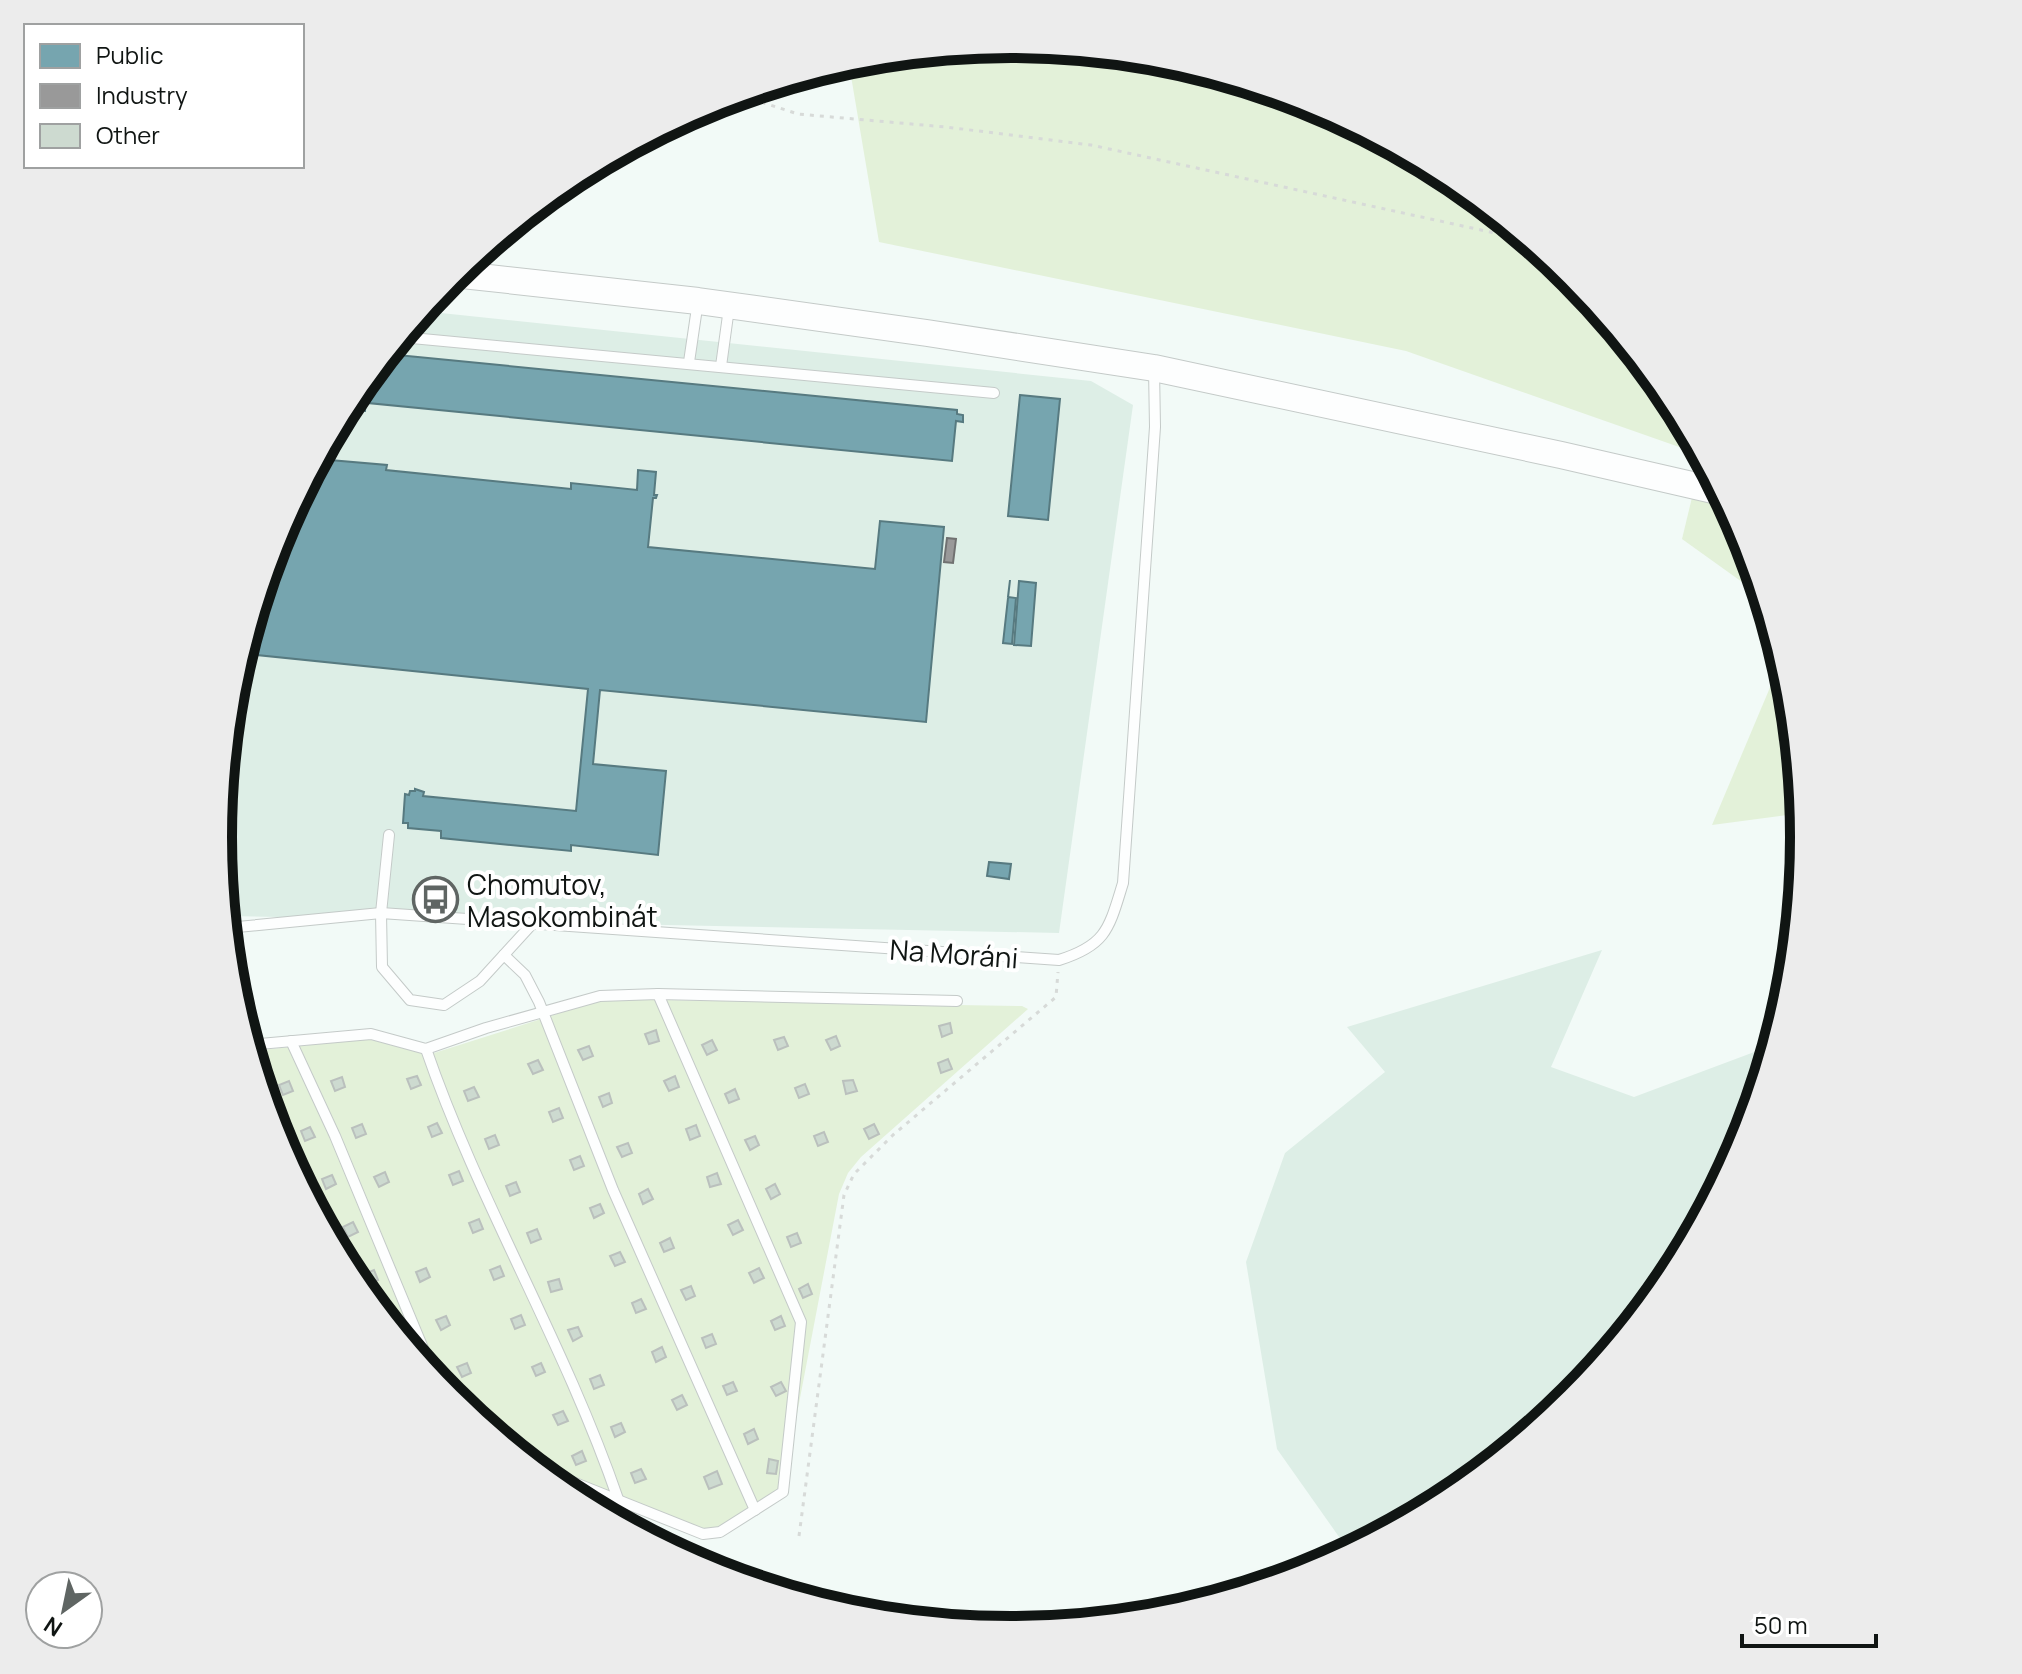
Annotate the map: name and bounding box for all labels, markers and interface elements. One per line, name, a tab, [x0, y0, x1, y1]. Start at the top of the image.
legend	[24, 24, 304, 168]
text: Public	[96, 38, 163, 71]
text: Industry	[96, 78, 188, 111]
text: Other	[96, 118, 160, 151]
place label: Chomutov, Masokombinát	[467, 865, 658, 935]
bus stop icon: Chomutov, Masokombinát	[412, 876, 460, 924]
street label: Na Moráni	[888, 930, 1020, 976]
north arrow	[24, 1570, 104, 1650]
scale bar	[1742, 1598, 1876, 1648]
text: 50 m	[1754, 1608, 1808, 1641]
text: N	[38, 1610, 68, 1644]

